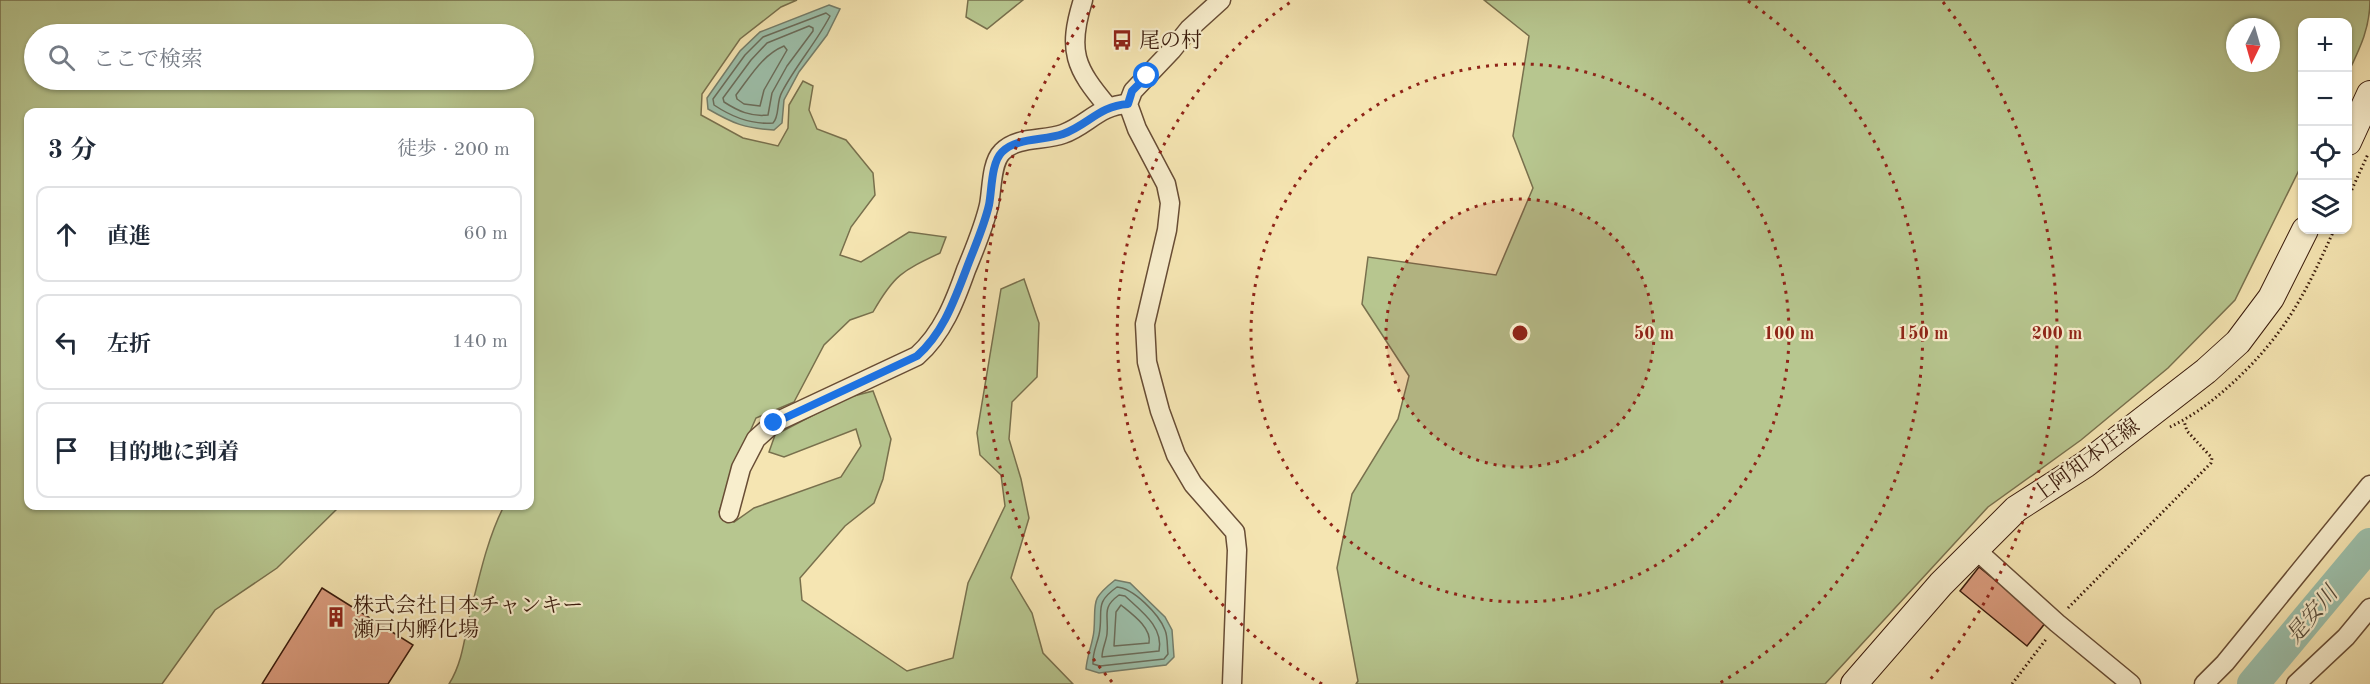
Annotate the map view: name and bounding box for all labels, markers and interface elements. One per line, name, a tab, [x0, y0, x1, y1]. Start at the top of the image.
north arrow	[2226, 18, 2280, 72]
map controls	[2298, 18, 2352, 234]
button: +	[2298, 18, 2352, 72]
search box	[24, 24, 534, 90]
bus stop icon: 尾の村	[1110, 28, 1134, 52]
place label: 尾の村	[1139, 29, 1202, 52]
icon: search	[45, 41, 78, 74]
text: ここで検索	[93, 49, 203, 71]
route start	[1133, 62, 1159, 88]
button: −	[2298, 72, 2352, 126]
button: locate	[2298, 126, 2352, 180]
text: 3 分	[48, 138, 96, 164]
text: 徒歩 · 200 m	[397, 140, 510, 160]
button: layers	[2298, 180, 2352, 234]
icon: ahead	[50, 218, 83, 251]
text: 60 m	[463, 224, 508, 244]
text: 直進	[107, 226, 151, 248]
centre of rings	[1510, 323, 1530, 343]
text: 50 m	[1634, 325, 1674, 343]
text: 100 m	[1764, 325, 1814, 343]
text: 150 m	[1898, 325, 1948, 343]
text: 200 m	[2032, 325, 2082, 343]
icon: left	[50, 326, 83, 359]
text: 140 m	[452, 332, 508, 352]
text: 左折	[107, 334, 151, 356]
route end	[760, 409, 786, 435]
street label: 上阿知本庄線	[2029, 414, 2144, 507]
icon: arrive	[50, 434, 83, 467]
text: 目的地に到着	[107, 442, 239, 464]
water label: 是安川	[2281, 580, 2343, 648]
place label: 株式会社日本チャンキー 瀬戸内孵化場	[353, 594, 583, 641]
building icon: 株式会社日本チャンキー 瀬戸内孵化場	[324, 605, 348, 629]

